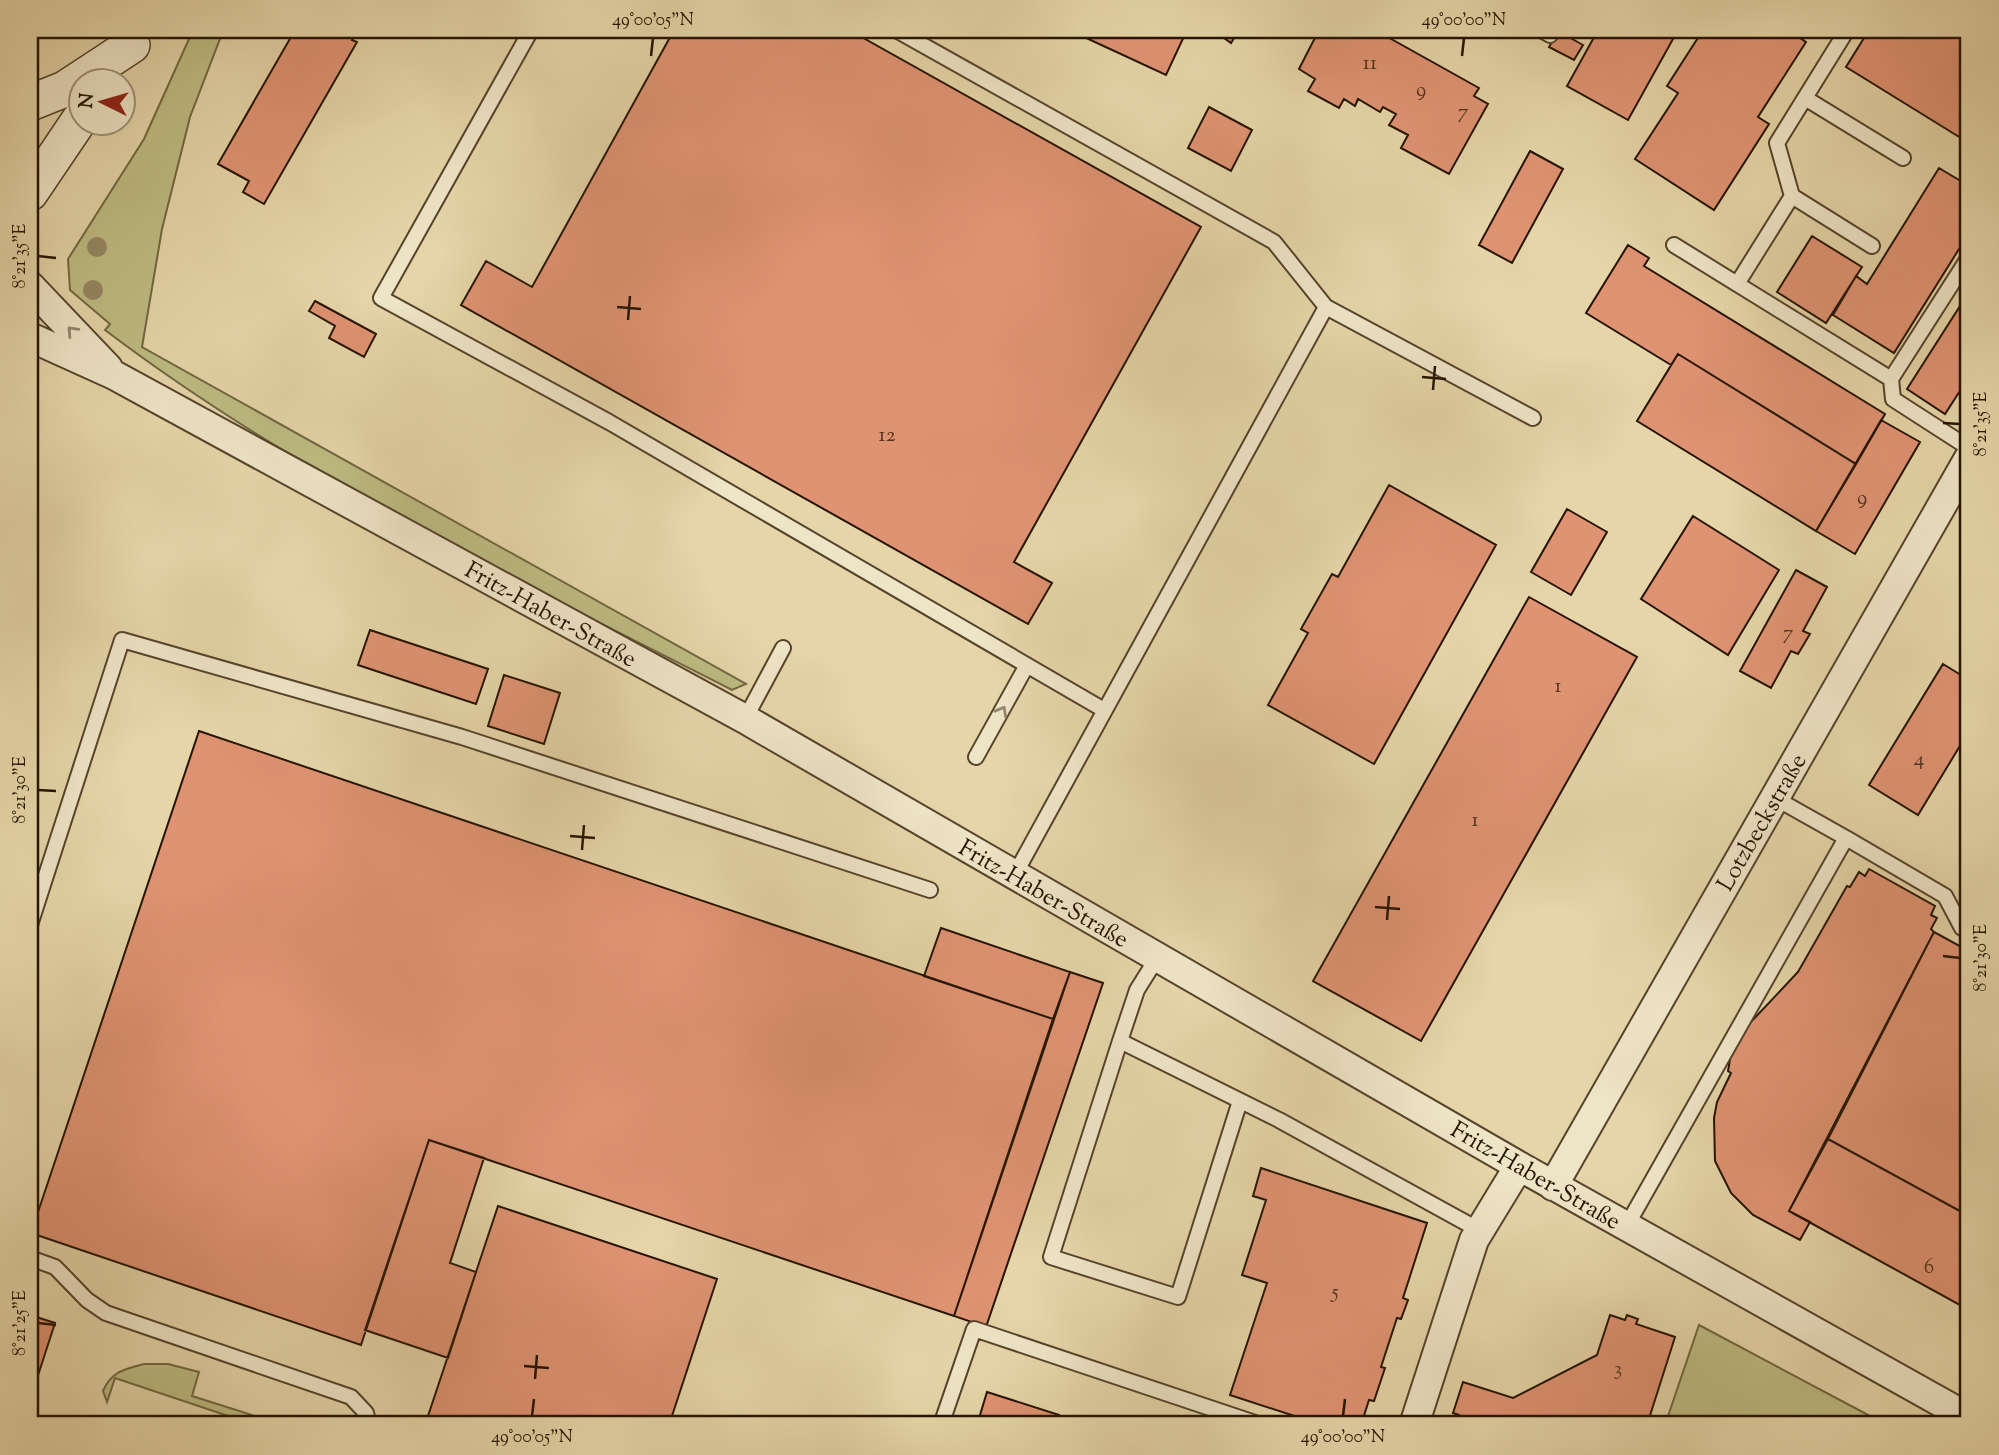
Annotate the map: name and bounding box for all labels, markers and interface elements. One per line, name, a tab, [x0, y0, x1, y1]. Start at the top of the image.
text: 49°00'05"N	[612, 8, 694, 34]
text: 49°00'00"N	[1422, 8, 1506, 34]
house number: 11	[1363, 49, 1377, 79]
north arrow	[66, 66, 136, 136]
house number: 9	[1416, 76, 1426, 106]
text: N	[73, 92, 102, 109]
house number: 7	[1458, 98, 1469, 128]
text: 8°21'35"E	[8, 223, 34, 288]
one-way arrow	[68, 326, 81, 339]
text: 8°21'35"E	[1969, 391, 1995, 456]
house number: 12	[879, 421, 896, 451]
house number: 9	[1857, 484, 1867, 514]
street label: Fritz-Haber-Straße	[458, 554, 642, 677]
house number: 7	[1783, 619, 1794, 649]
house number: 1	[1554, 672, 1562, 702]
one-way arrow	[993, 705, 1007, 718]
house number: 4	[1914, 745, 1924, 775]
street label: Lotzbeckstraße	[1709, 748, 1816, 898]
text: 8°21'30"E	[8, 756, 34, 824]
house number: 1	[1471, 806, 1479, 836]
street label: Fritz-Haber-Straße	[951, 832, 1135, 957]
text: 8°21'30"E	[1969, 924, 1995, 992]
street label: Fritz-Haber-Straße	[1443, 1114, 1627, 1239]
house number: 6	[1924, 1253, 1934, 1283]
house number: 5	[1330, 1278, 1339, 1308]
text: 8°21'25"E	[8, 1290, 34, 1356]
house number: 3	[1614, 1355, 1622, 1385]
text: 49°00'05"N	[491, 1425, 573, 1451]
text: 49°00'00"N	[1301, 1425, 1385, 1451]

